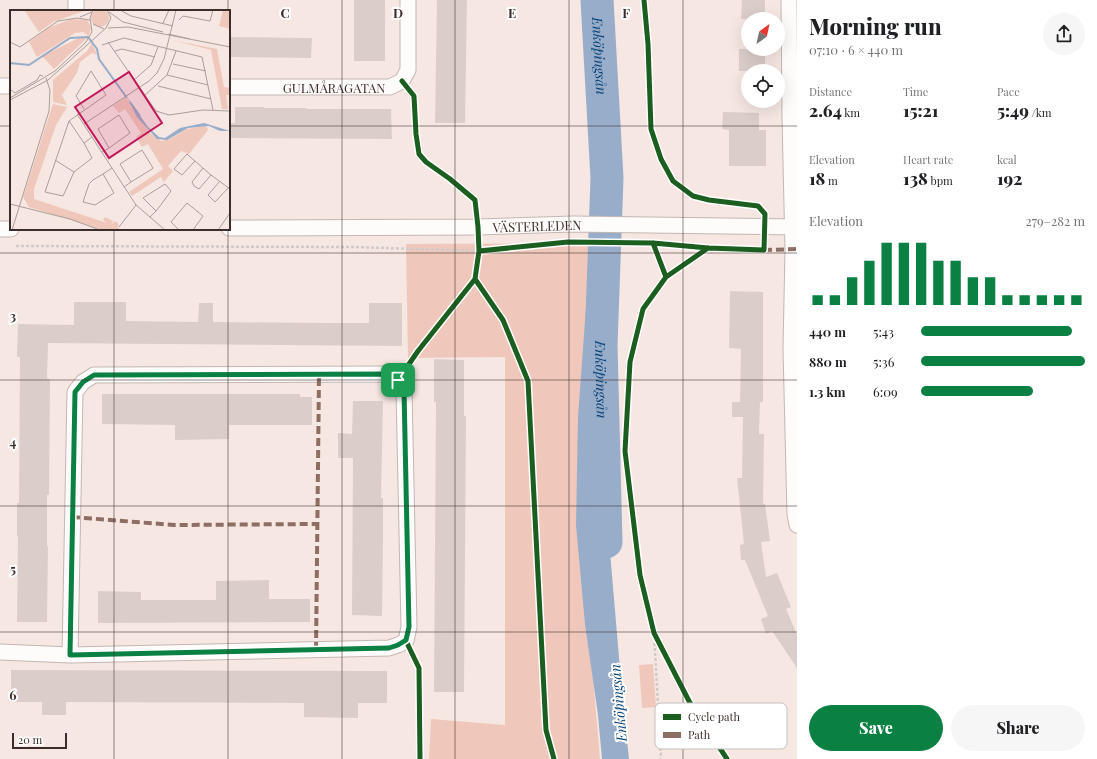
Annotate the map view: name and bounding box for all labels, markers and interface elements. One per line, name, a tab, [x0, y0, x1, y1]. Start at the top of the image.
text: C	[280, 4, 290, 21]
text: D	[393, 4, 403, 21]
text: E	[508, 4, 516, 21]
text: F	[622, 4, 630, 21]
inset map	[10, 10, 230, 230]
text: Morning run	[809, 11, 942, 41]
north arrow	[741, 12, 785, 56]
map controls	[741, 12, 785, 108]
button: share	[1043, 13, 1085, 55]
water label: Enköpingsån	[588, 15, 612, 95]
text: 07:10 · 6 × 440 m	[809, 41, 903, 58]
button: locate	[741, 64, 785, 108]
street label: GULMÅRAGATAN	[283, 79, 385, 96]
text: Distance	[809, 84, 852, 99]
text: Time	[903, 84, 928, 99]
text: Pace	[997, 84, 1020, 99]
text: 2.64	[809, 99, 842, 121]
text: 15:21	[903, 99, 938, 121]
text: 5:49	[997, 99, 1029, 121]
text: km	[842, 105, 860, 120]
text: /km	[1029, 105, 1052, 120]
text: Elevation	[809, 152, 855, 167]
text: Heart rate	[903, 152, 953, 167]
text: kcal	[997, 152, 1017, 167]
text: 18	[809, 167, 825, 189]
text: 138	[903, 167, 928, 189]
text: 192	[997, 167, 1022, 189]
text: m	[825, 173, 838, 188]
text: bpm	[928, 173, 953, 188]
text: Elevation	[809, 212, 863, 229]
text: 279–282 m	[1025, 212, 1085, 229]
street label: VÄSTERLEDEN	[491, 215, 582, 235]
text: 3	[10, 307, 16, 324]
text: 440 m	[809, 323, 846, 340]
text: 5:43	[873, 323, 894, 340]
water label: Enköpingsån	[591, 339, 612, 419]
text: 880 m	[809, 353, 847, 370]
text: 5:36	[873, 353, 894, 370]
pin	[381, 363, 415, 397]
icon: arrive	[387, 369, 409, 391]
text: 1.3 km	[809, 383, 846, 400]
text: 6:09	[873, 383, 898, 400]
text: 4	[10, 433, 17, 450]
text: 5	[10, 560, 16, 577]
water label: Enköpingsån	[605, 663, 631, 744]
text: 6	[9, 686, 17, 703]
legend	[655, 703, 787, 749]
button: Save	[809, 705, 943, 751]
button: Share	[951, 705, 1085, 751]
text: Cycle path	[688, 709, 740, 724]
text: Path	[688, 727, 711, 742]
scale bar	[12, 731, 67, 750]
text: 20 m	[18, 732, 42, 747]

